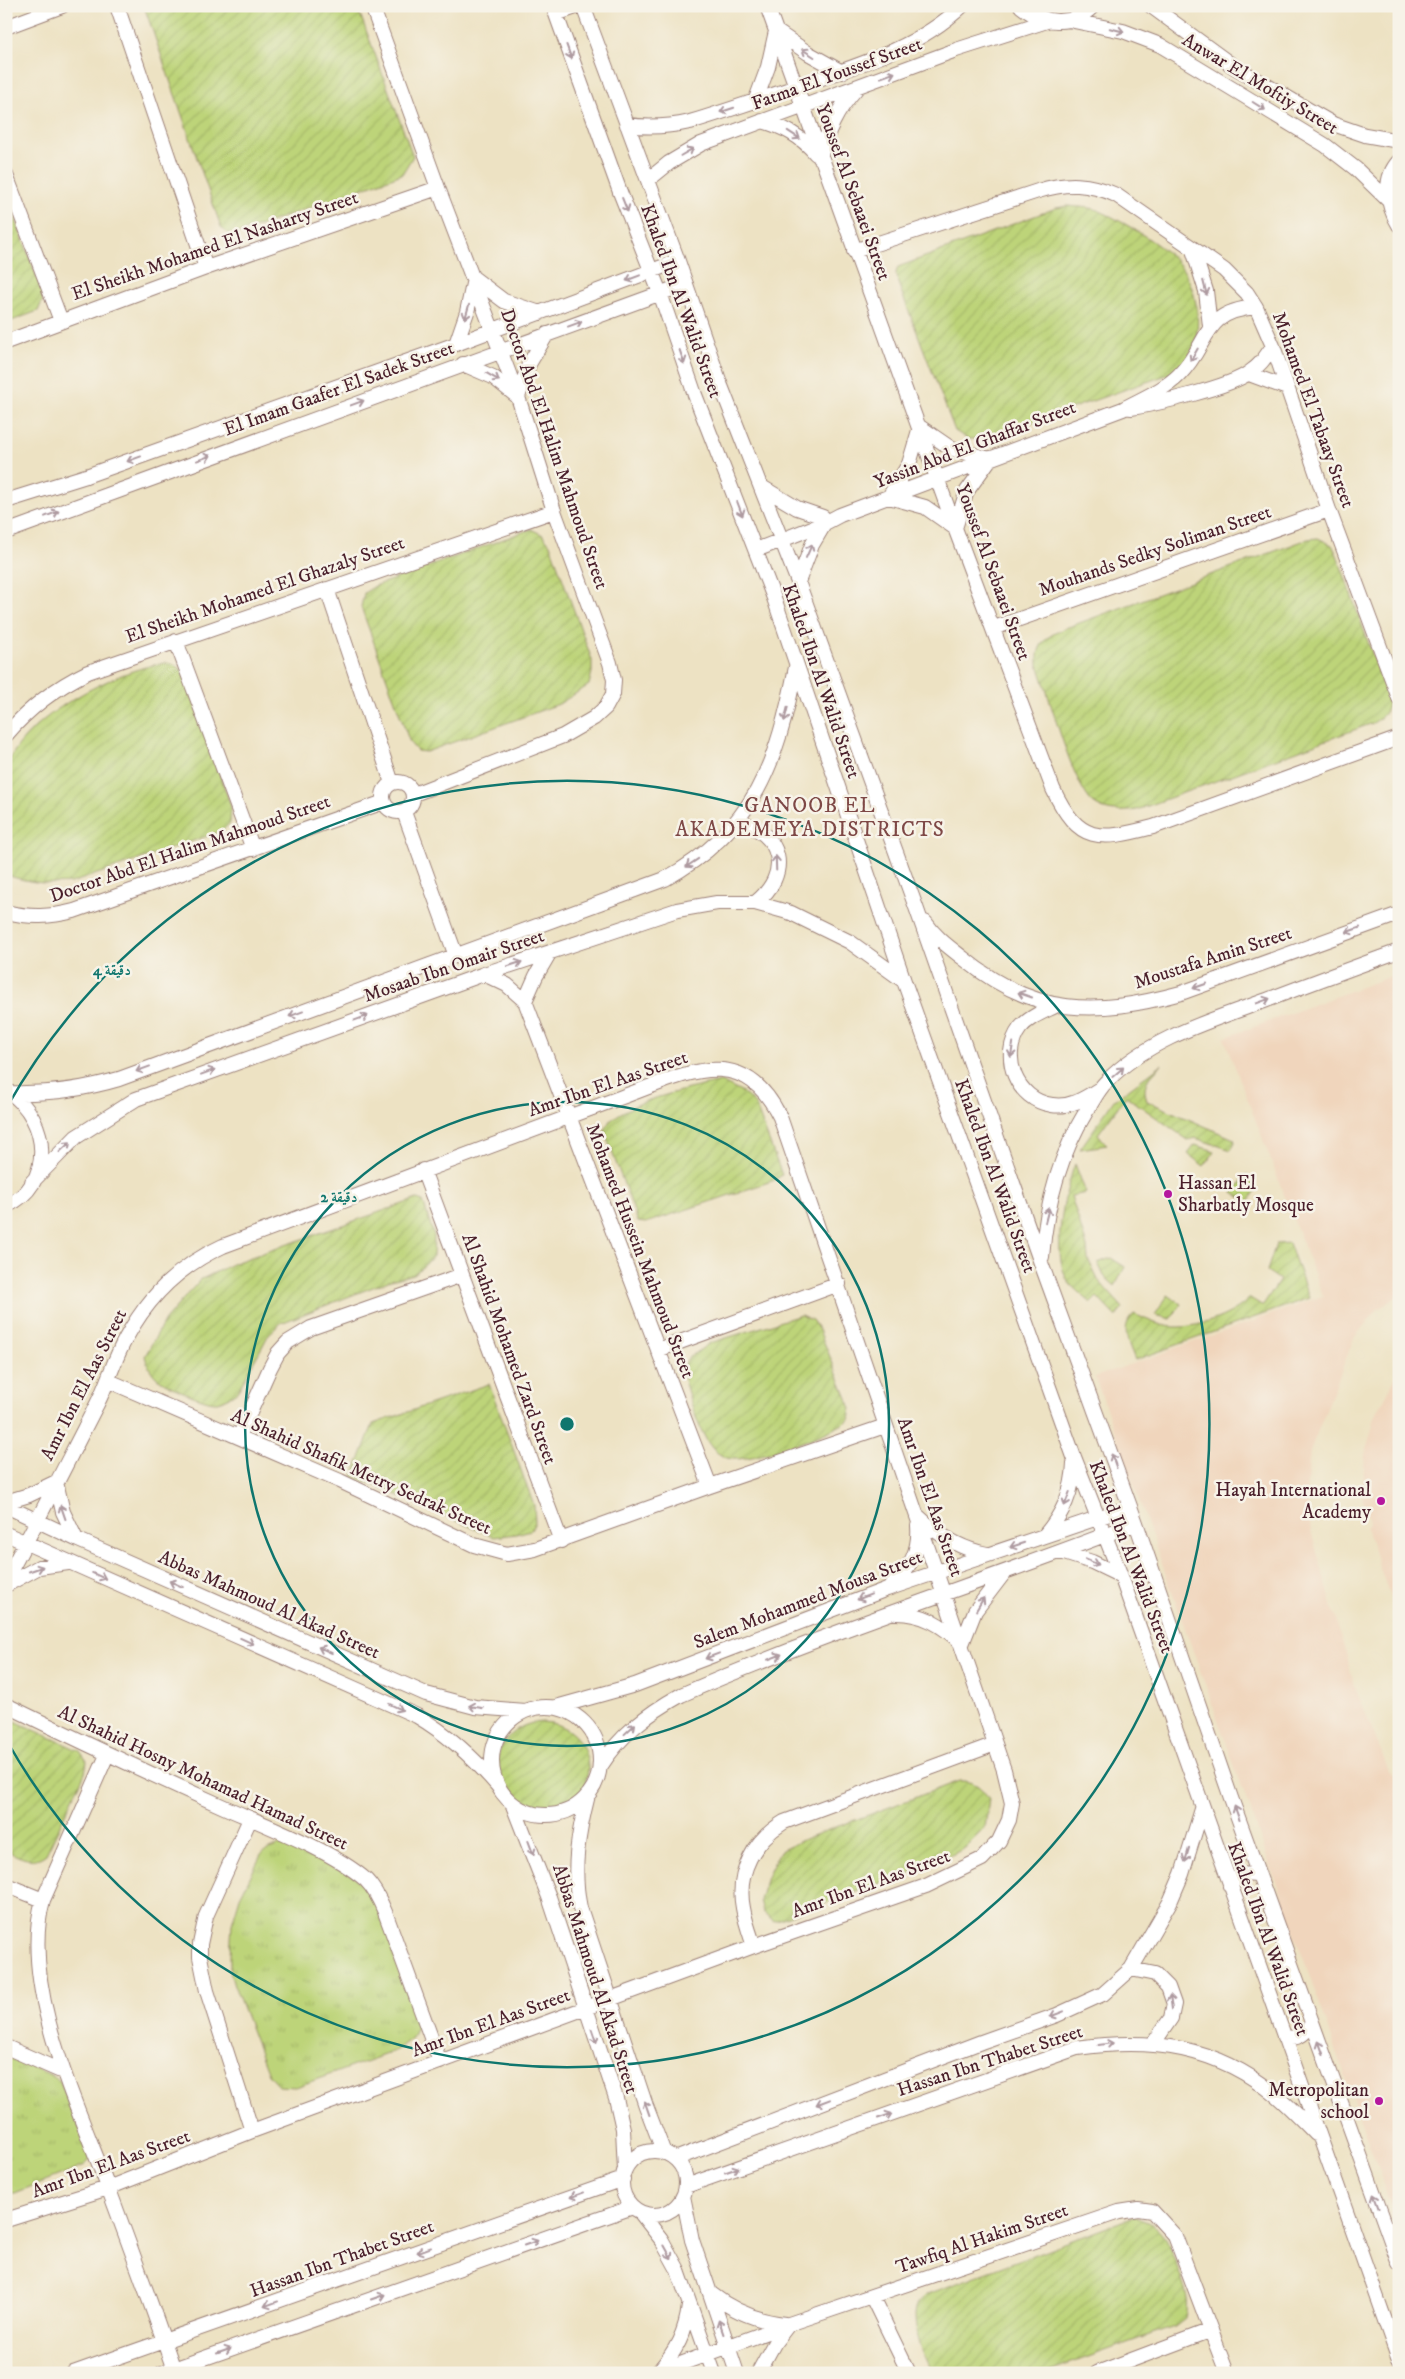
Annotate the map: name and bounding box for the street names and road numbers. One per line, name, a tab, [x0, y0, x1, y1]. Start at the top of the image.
street label: Anwar El Moftiy Street	[1178, 28, 1342, 140]
street label: Fatma El Youssef Street	[749, 32, 925, 116]
street label: Youssef Al Sebaaei Street	[810, 100, 896, 284]
street label: El Sheikh Mohamed El Nasharty Street	[69, 186, 361, 306]
street label: Khaled Ibn Al Walid Street	[635, 201, 727, 401]
street label: Doctor Abd El Halim Mahmoud Street	[495, 306, 613, 592]
street label: Mohamed El Tabaay Street	[1267, 309, 1359, 511]
street label: El Imam Gaafer El Sadek Street	[221, 337, 457, 441]
street label: Yassin Abd El Ghaffar Street	[871, 396, 1079, 494]
street label: Youssef Al Sebaaei Street	[950, 480, 1036, 664]
street label: Mouhands Sedky Soliman Street	[1036, 500, 1274, 602]
street label: El Sheikh Mohamed El Ghazaly Street	[122, 531, 408, 649]
street label: Khaled Ibn Al Walid Street	[777, 581, 865, 781]
street label: Doctor Abd El Halim Mahmoud Street	[47, 790, 333, 908]
street label: Moustafa Amin Street	[1131, 922, 1295, 994]
street label: Mosaab Ibn Omair Street	[361, 924, 547, 1008]
street label: Amr Ibn El Aas Street	[525, 1046, 691, 1122]
street label: Khaled Ibn Al Walid Street	[949, 1076, 1041, 1276]
street label: Mohamed Hussein Mahmoud Street	[581, 1121, 699, 1381]
street label: Al Shahid Mohamed Zard Street	[456, 1230, 562, 1468]
street label: Amr Ibn El Aas Street	[36, 1305, 132, 1465]
street label: Al Shahid Shafik Metry Sedrak Street	[227, 1404, 495, 1540]
street label: Amr Ibn El Aas Street	[892, 1414, 968, 1580]
street label: Khaled Ibn Al Walid Street	[1084, 1457, 1178, 1657]
street label: Abbas Mahmoud Al Akad Street	[155, 1546, 383, 1664]
street label: Salem Mohammed Mousa Street	[690, 1546, 926, 1654]
street label: Al Shahid Hosny Mohamad Hamad Street	[54, 1700, 352, 1856]
street label: Khaled Ibn Al Walid Street	[1222, 1839, 1314, 2039]
street label: Amr Ibn El Aas Street	[789, 1845, 953, 1923]
street label: Abbas Mahmoud Al Akad Street	[547, 1861, 643, 2097]
street label: Amr Ibn El Aas Street	[409, 1984, 573, 2062]
street label: Hassan Ibn Thabet Street	[894, 2020, 1086, 2102]
street label: Amr Ibn El Aas Street	[29, 2125, 193, 2203]
street label: Tawfiq Al Hakim Street	[893, 2199, 1071, 2280]
street label: Hassan Ibn Thabet Street	[247, 2215, 437, 2303]

